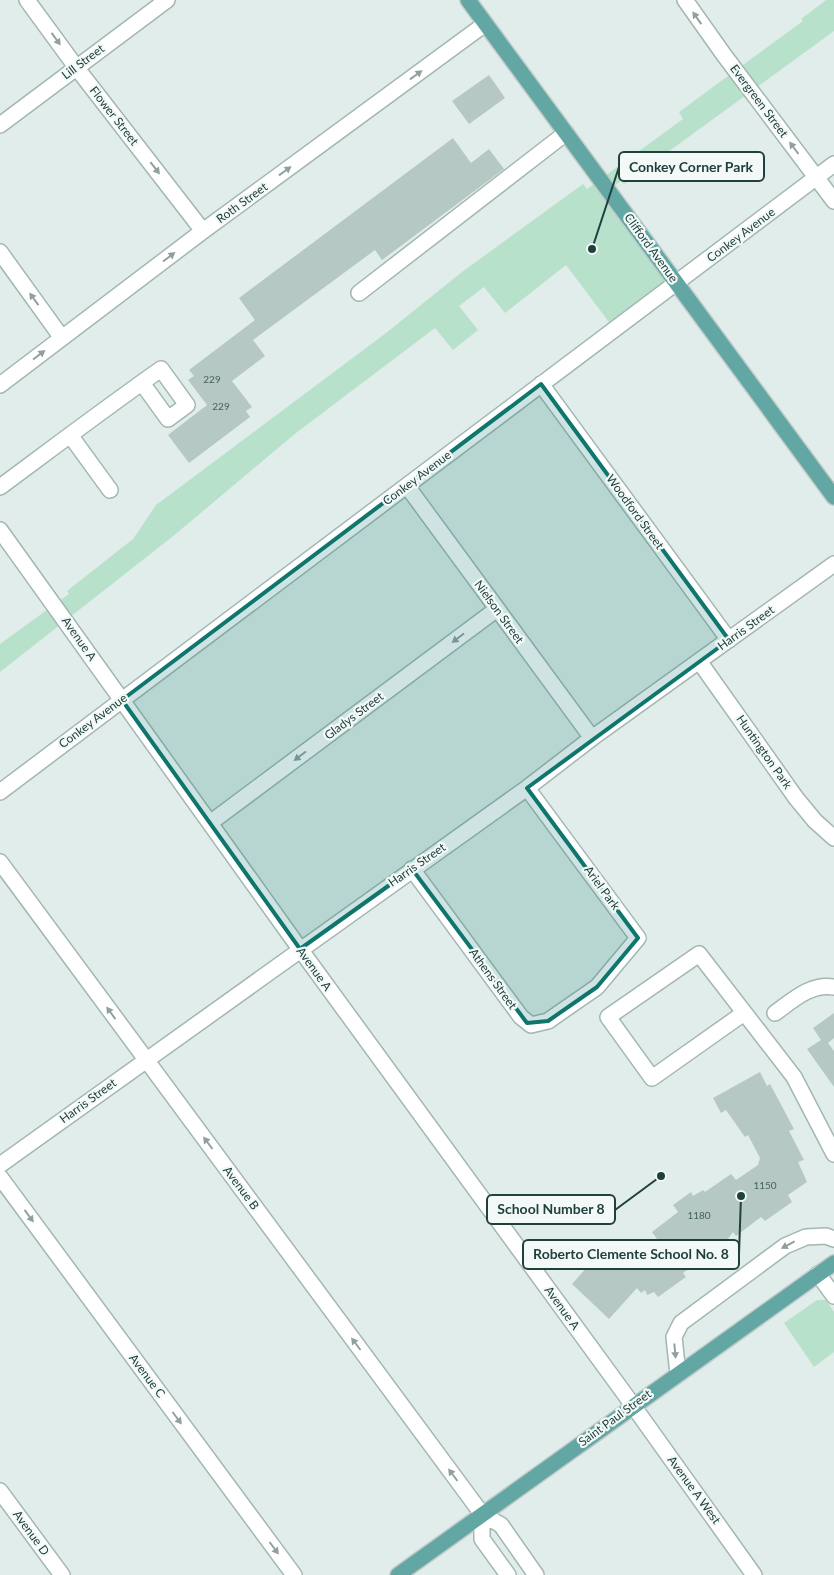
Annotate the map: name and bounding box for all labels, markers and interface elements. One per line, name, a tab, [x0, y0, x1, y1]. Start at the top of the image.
one-way arrow	[692, 11, 702, 24]
one-way arrow	[50, 32, 61, 45]
street label: Lill Street	[58, 40, 107, 82]
street label: Evergreen Street	[727, 61, 792, 141]
one-way arrow	[409, 69, 422, 80]
street label: Flower Street	[87, 83, 142, 149]
one-way arrow	[789, 141, 799, 155]
callout: Conkey Corner Park	[619, 152, 764, 181]
text: Conkey Corner Park	[629, 158, 754, 175]
one-way arrow	[149, 161, 160, 174]
one-way arrow	[278, 166, 292, 176]
street label: Roth Street	[213, 179, 271, 226]
street label: Conkey Avenue	[704, 204, 778, 265]
street label: Clifford Avenue	[621, 210, 681, 285]
one-way arrow	[162, 252, 175, 263]
one-way arrow	[29, 292, 39, 305]
one-way arrow	[32, 350, 45, 361]
house number: 229	[203, 373, 221, 385]
house number: 229	[212, 400, 230, 412]
street label: Conkey Avenue	[380, 447, 454, 508]
street label: Woodford Street	[603, 472, 668, 552]
street label: Nielson Street	[471, 577, 528, 647]
street label: Harris Street	[714, 602, 778, 653]
street label: Avenue A	[59, 614, 101, 664]
one-way arrow	[452, 633, 465, 644]
street label: Gladys Street	[321, 688, 387, 743]
street label: Conkey Avenue	[56, 690, 130, 751]
street label: Huntington Park	[733, 712, 796, 792]
one-way arrow	[293, 751, 307, 761]
street label: Harris Street	[385, 839, 449, 890]
street label: Ariel Park	[581, 863, 624, 913]
street label: Avenue A	[293, 944, 336, 994]
street label: Athens Street	[466, 945, 521, 1013]
one-way arrow	[106, 1006, 116, 1020]
street label: Harris Street	[56, 1075, 120, 1126]
one-way arrow	[202, 1137, 213, 1150]
street label: Avenue B	[220, 1163, 263, 1213]
house number: 1150	[753, 1179, 777, 1191]
callout: School Number 8	[487, 1195, 615, 1224]
text: School Number 8	[497, 1200, 605, 1217]
one-way arrow	[24, 1209, 34, 1223]
house number: 1180	[687, 1209, 711, 1221]
callout: Roberto Clemente School No. 8	[523, 1240, 739, 1269]
one-way arrow	[780, 1241, 795, 1249]
text: Roberto Clemente School No. 8	[533, 1245, 729, 1262]
street label: Avenue A	[541, 1283, 584, 1333]
one-way arrow	[351, 1337, 361, 1351]
one-way arrow	[671, 1344, 679, 1360]
street label: Avenue C	[126, 1351, 169, 1401]
street label: Saint Paul Street	[575, 1386, 655, 1449]
one-way arrow	[172, 1411, 182, 1425]
street label: Avenue A West	[665, 1453, 725, 1527]
one-way arrow	[448, 1468, 458, 1482]
street label: Avenue D	[10, 1507, 53, 1558]
one-way arrow	[269, 1541, 279, 1555]

